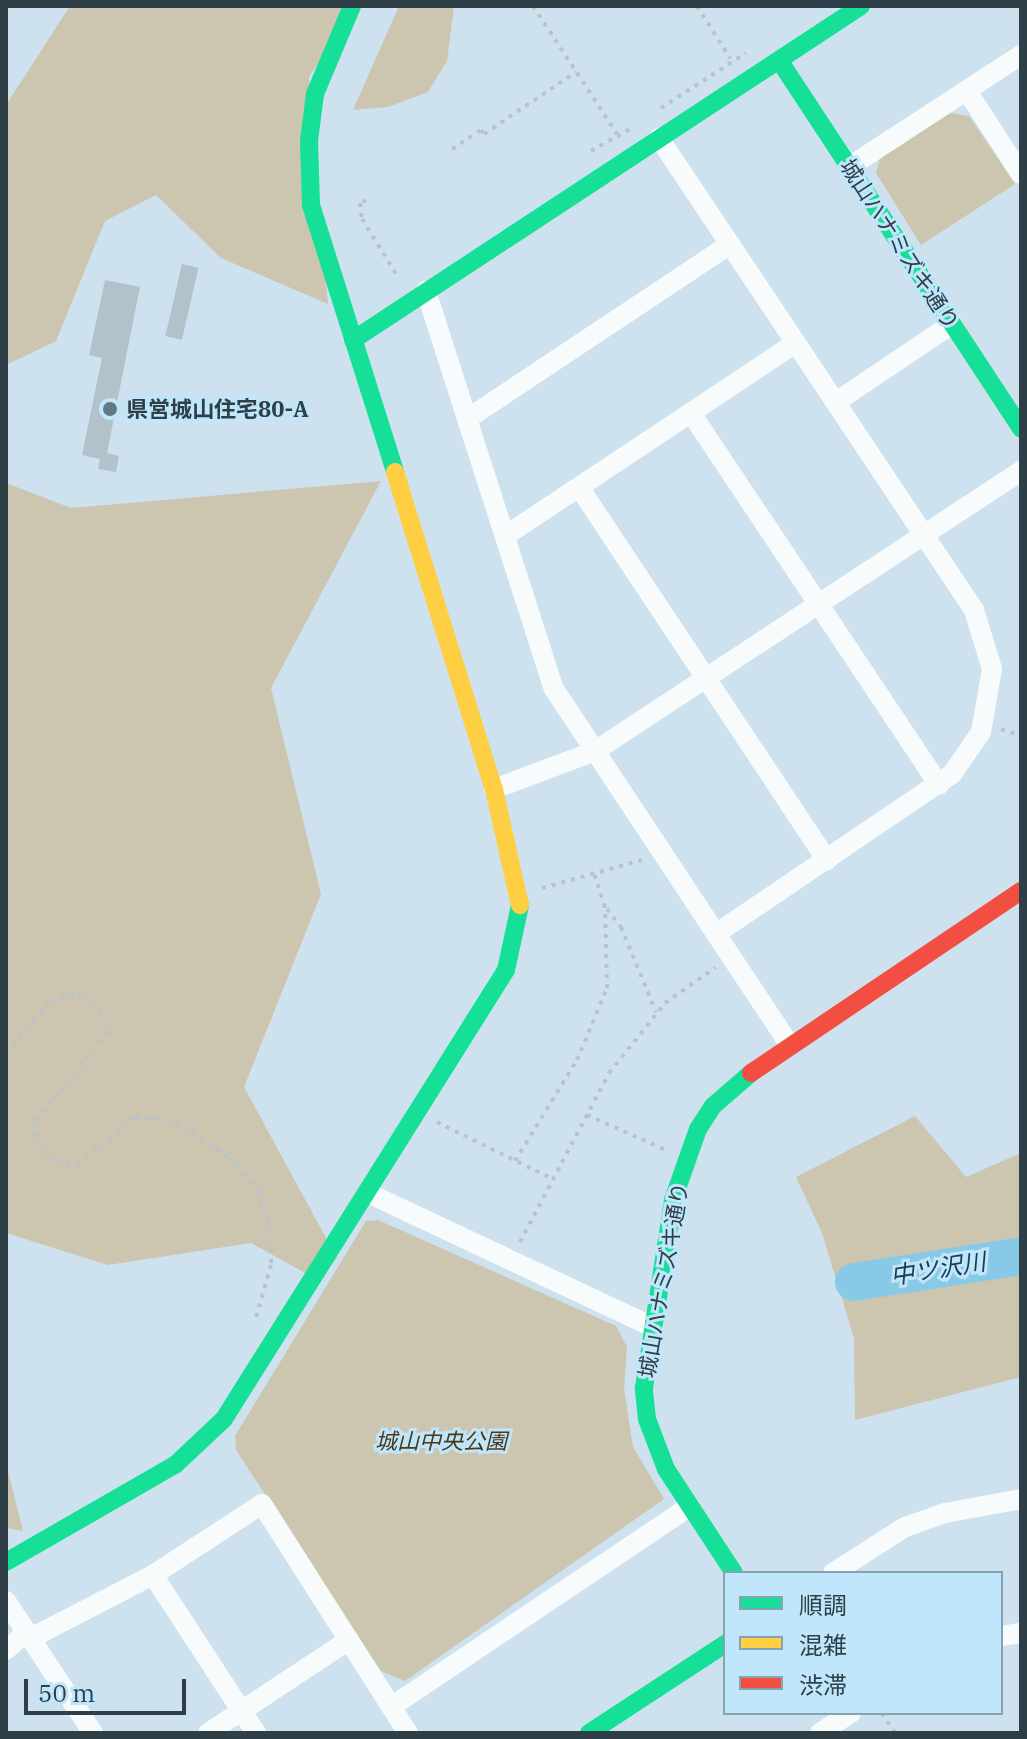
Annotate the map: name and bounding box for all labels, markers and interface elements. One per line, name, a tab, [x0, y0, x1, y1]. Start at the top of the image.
street label: 城山ハナミズキ通り	[835, 154, 965, 334]
place label: 県営城山住宅80-A	[126, 396, 308, 422]
marker: 県営城山住宅80-A	[101, 400, 119, 418]
street label: 城山ハナミズキ通り	[633, 1180, 693, 1380]
water label: 中ツ沢川	[888, 1247, 988, 1291]
park label: 城山中央公園	[375, 1428, 507, 1454]
legend	[723, 1571, 1003, 1715]
text: 順調	[799, 1589, 847, 1621]
text: 混雑	[799, 1629, 847, 1661]
scale bar	[28, 1663, 190, 1713]
text: 渋滞	[799, 1669, 847, 1701]
text: 50 m	[38, 1677, 95, 1709]

